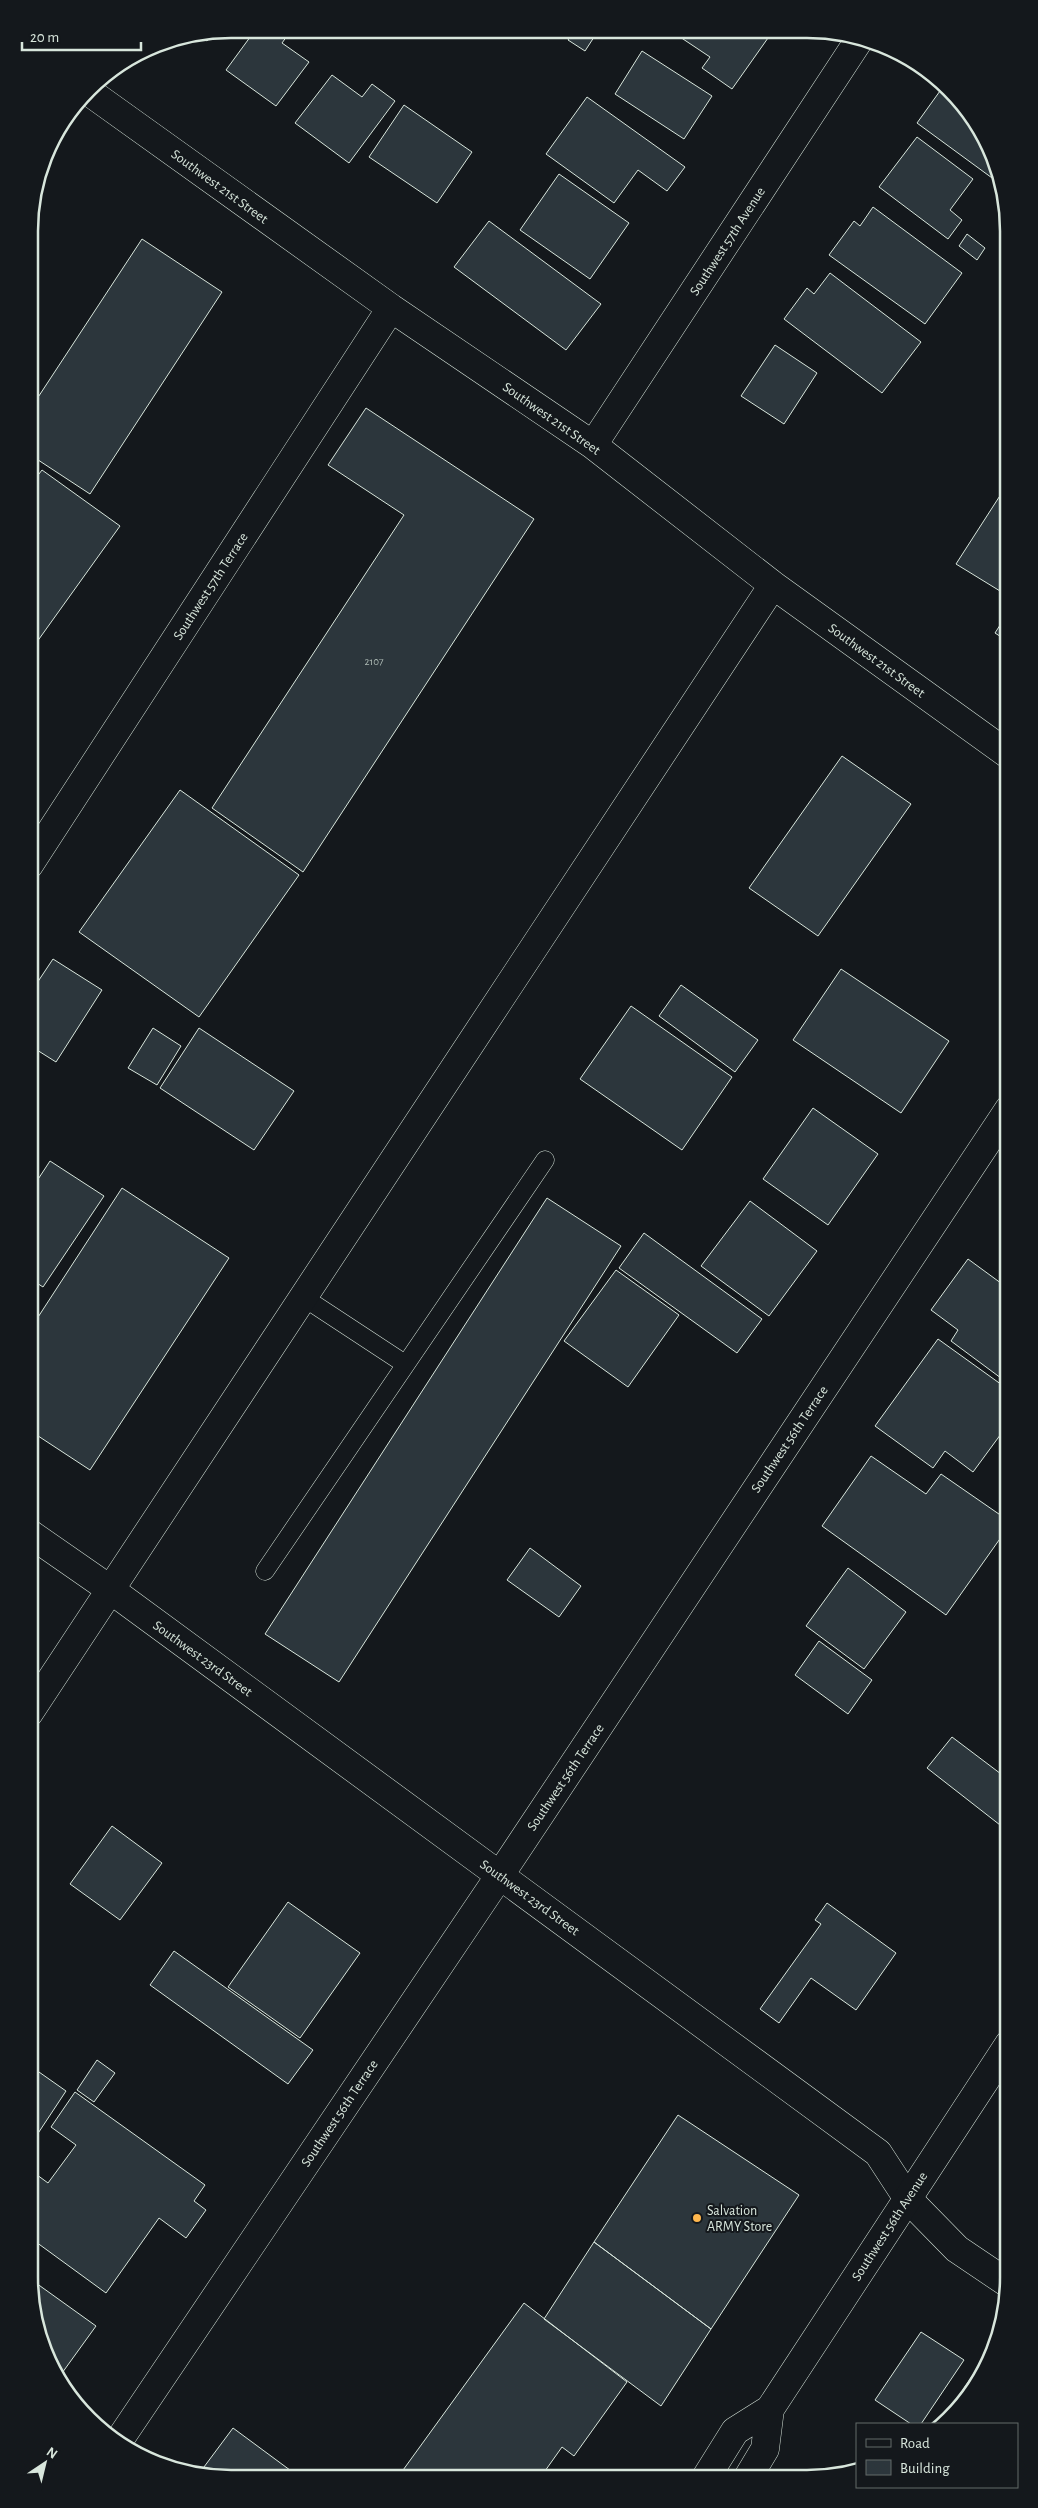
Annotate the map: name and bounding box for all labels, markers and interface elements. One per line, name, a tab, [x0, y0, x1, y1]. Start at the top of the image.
scale bar	[22, 20, 141, 52]
text: 20 m	[30, 30, 59, 45]
street label: Southwest 21st Street	[169, 147, 271, 227]
street label: Southwest 57th Avenue	[688, 185, 768, 298]
street label: Southwest 21st Street	[500, 380, 603, 458]
street label: Southwest 57th Terrace	[171, 530, 251, 643]
street label: Southwest 21st Street	[826, 621, 928, 701]
house number: 2107	[364, 656, 384, 667]
street label: Southwest 56th Terrace	[749, 1384, 831, 1496]
street label: Southwest 23rd Street	[150, 1618, 255, 1700]
street label: Southwest 56th Terrace	[525, 1722, 607, 1834]
street label: Southwest 23rd Street	[477, 1857, 582, 1939]
street label: Southwest 56th Terrace	[299, 2058, 381, 2170]
street label: Southwest 56th Avenue	[849, 2170, 930, 2284]
place label: Salvation ARMY Store	[707, 2204, 772, 2234]
marker: Salvation ARMY Store	[691, 2212, 703, 2224]
legend	[856, 2423, 1018, 2488]
text: Road	[900, 2436, 930, 2451]
north arrow	[20, 2438, 70, 2488]
text: N	[44, 2445, 60, 2462]
text: Building	[900, 2461, 950, 2476]

